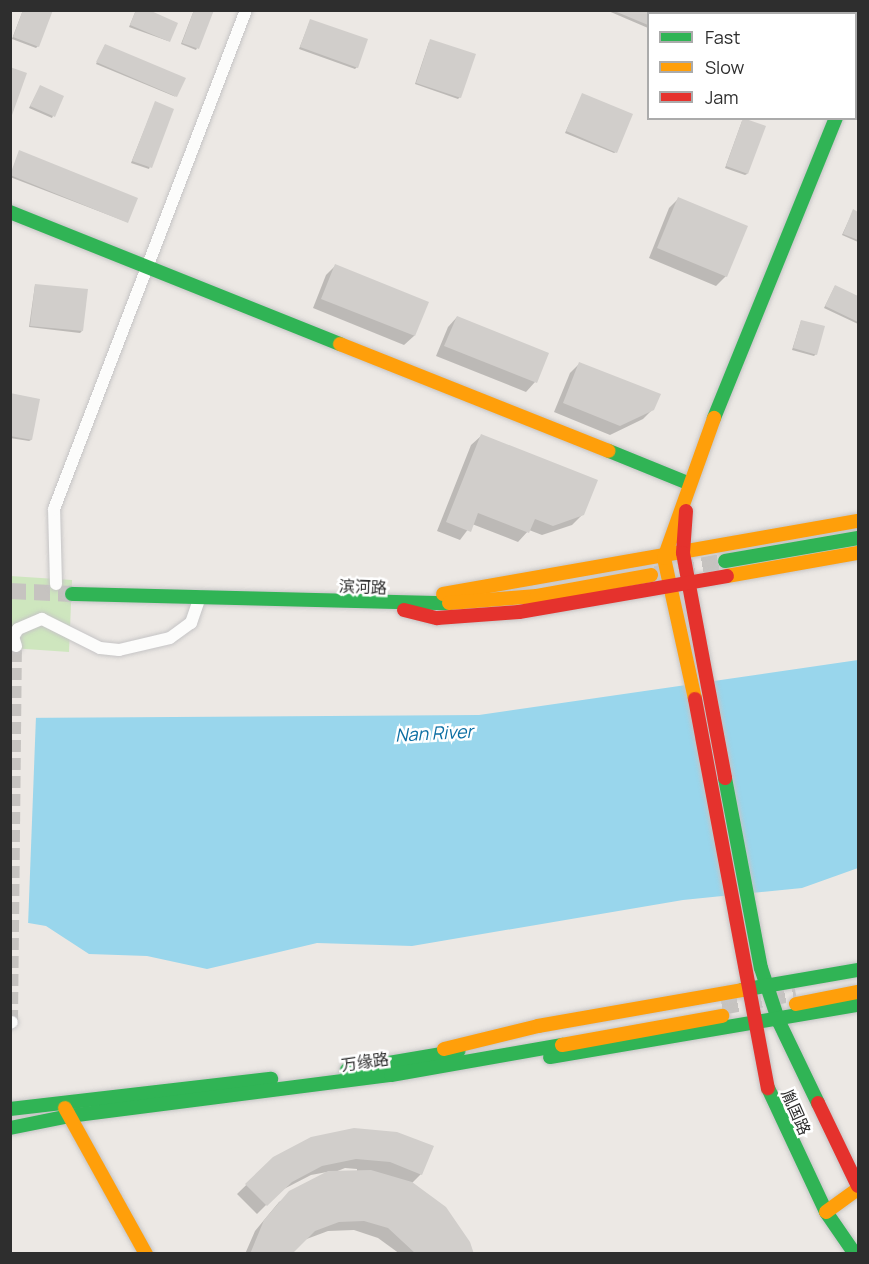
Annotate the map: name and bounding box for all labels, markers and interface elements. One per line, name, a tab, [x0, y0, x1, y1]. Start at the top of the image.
legend	[647, 12, 857, 120]
text: Fast	[705, 25, 740, 49]
text: Slow	[705, 55, 744, 79]
text: Jam	[705, 85, 739, 109]
street label: 滨河路	[339, 577, 387, 597]
water label: Nan River	[395, 720, 473, 746]
street label: 万缘路	[340, 1049, 390, 1075]
street label: 胤国路	[777, 1086, 815, 1138]

